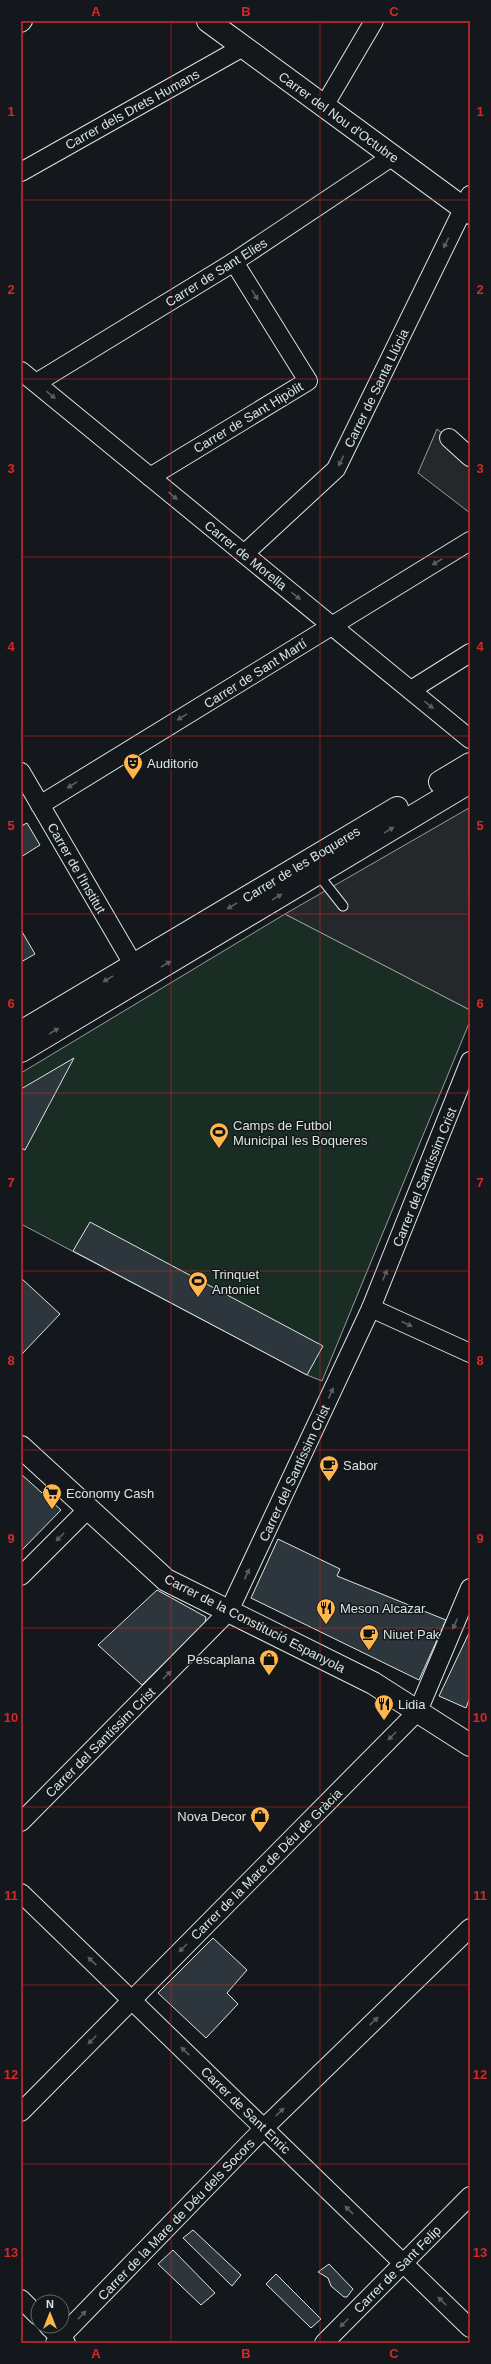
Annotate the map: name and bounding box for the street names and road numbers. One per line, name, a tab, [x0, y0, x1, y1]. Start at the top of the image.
street label: Carrer dels Drets Humans	[63, 66, 202, 153]
street label: Carrer del Nou d'Octubre	[276, 69, 402, 166]
street label: Carrer de Sant Elies	[163, 235, 270, 310]
street label: Carrer de Santa Llúcia	[341, 326, 412, 450]
street label: Carrer de Sant Hipòlit	[191, 379, 306, 456]
street label: Carrer de Morella	[202, 518, 290, 594]
street label: Carrer de Sant Martí	[201, 635, 310, 711]
street label: Carrer de l'Institut	[45, 820, 109, 917]
street label: Carrer de les Boqueres	[240, 823, 363, 905]
street label: Carrer del Santíssim Crist	[390, 1105, 459, 1249]
street label: Carrer del Santíssim Crist	[256, 1402, 333, 1544]
street label: Carrer de la Constitució Espanyola	[162, 1571, 348, 1676]
street label: Carrer del Santíssim Crist	[42, 1684, 159, 1800]
street label: Carrer de la Mare de Déu de Gràcia	[188, 1785, 346, 1943]
street label: Carrer de Sant Enric	[198, 2064, 294, 2157]
street label: Carrer de la Mare de Déu dels Socors	[95, 2135, 258, 2303]
street label: Carrer de Sant Felip	[351, 2223, 444, 2316]

